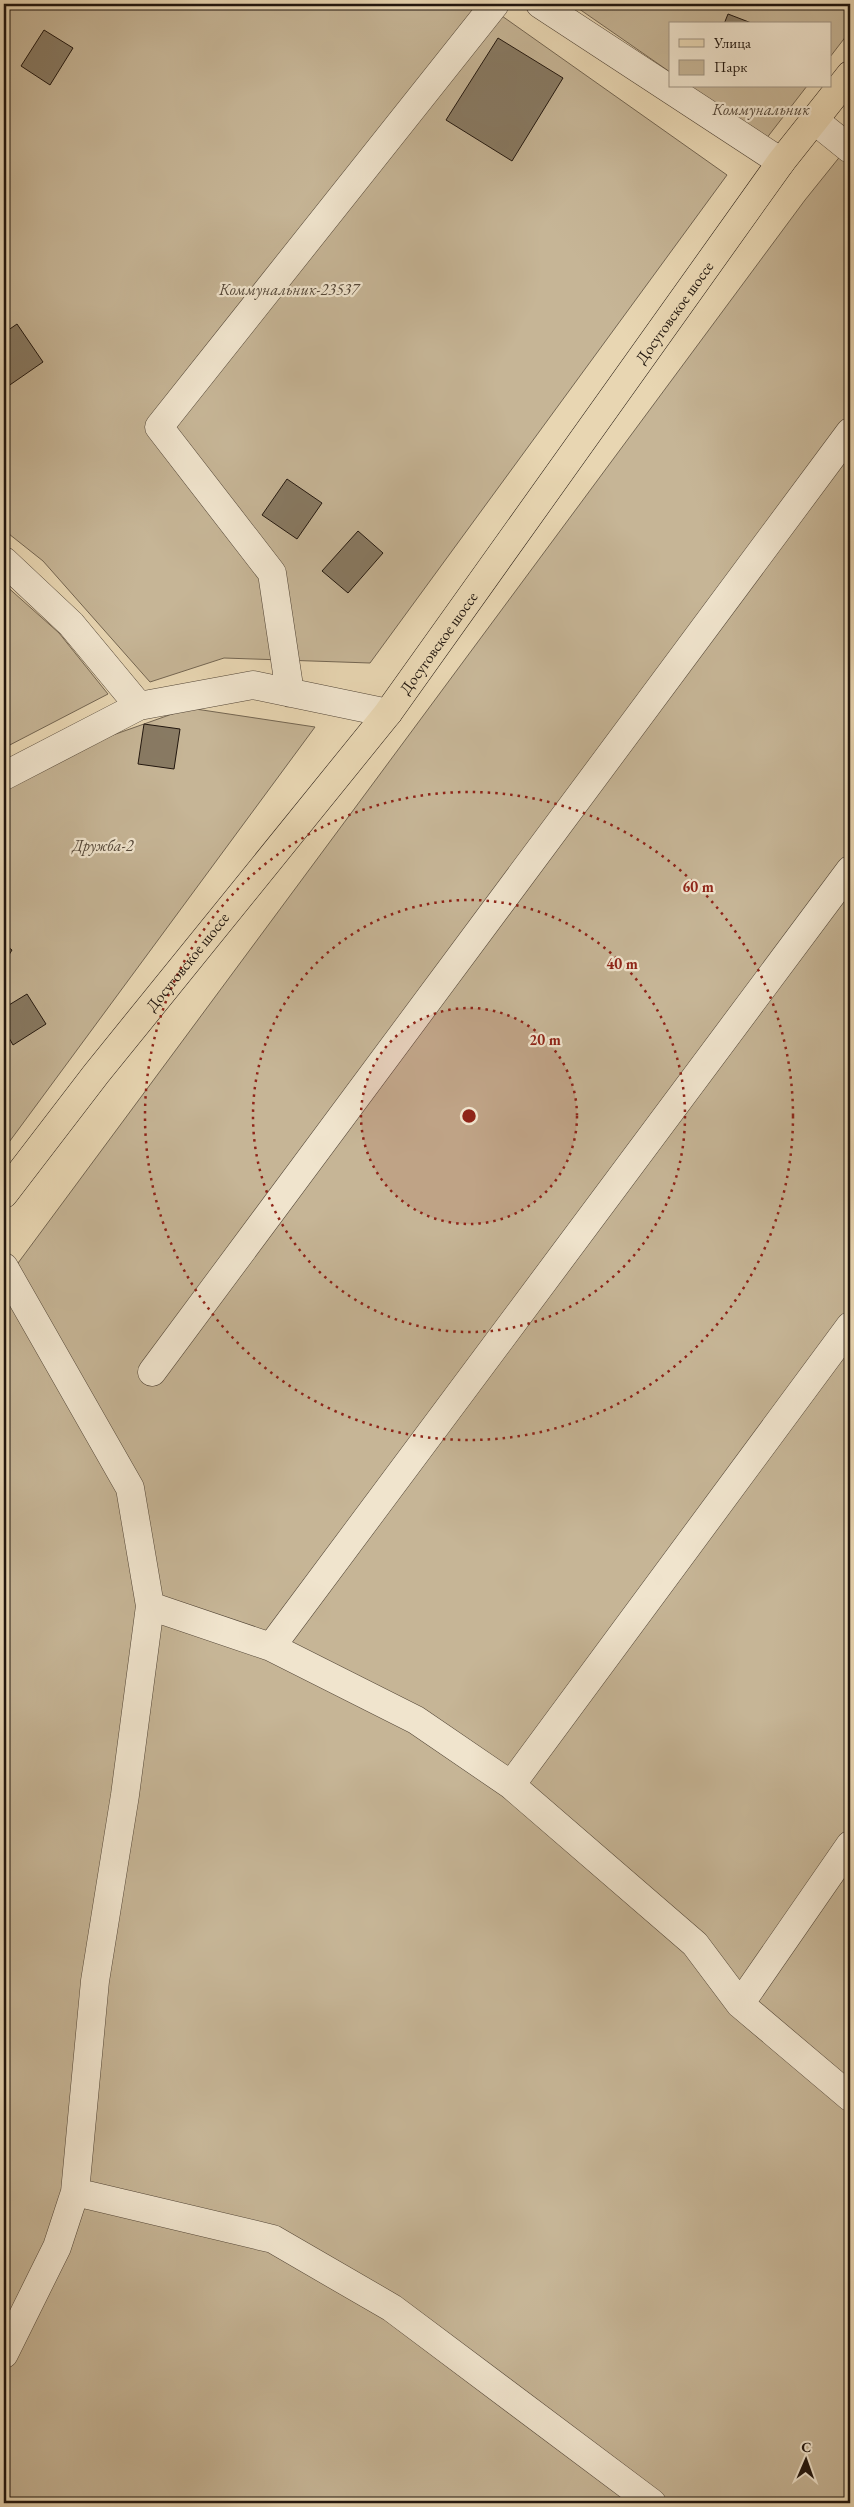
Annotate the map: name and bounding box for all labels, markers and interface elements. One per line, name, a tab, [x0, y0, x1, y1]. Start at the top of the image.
legend	[669, 22, 832, 88]
text: Улица	[713, 33, 751, 52]
text: Парк	[714, 57, 747, 76]
park label: Коммунальник	[711, 99, 810, 120]
street label: Досуговское шоссе	[630, 257, 718, 368]
park label: Коммунальник-23537	[218, 279, 361, 300]
street label: Досуговское шоссе	[394, 587, 482, 698]
park label: Дружба-2	[70, 835, 135, 856]
text: 60 m	[682, 877, 714, 896]
street label: Досуговское шоссе	[141, 908, 233, 1015]
text: 40 m	[606, 954, 638, 973]
text: 20 m	[529, 1030, 561, 1049]
centre of rings	[460, 1107, 478, 1125]
north arrow	[782, 2434, 832, 2484]
text: С	[801, 2438, 812, 2456]

